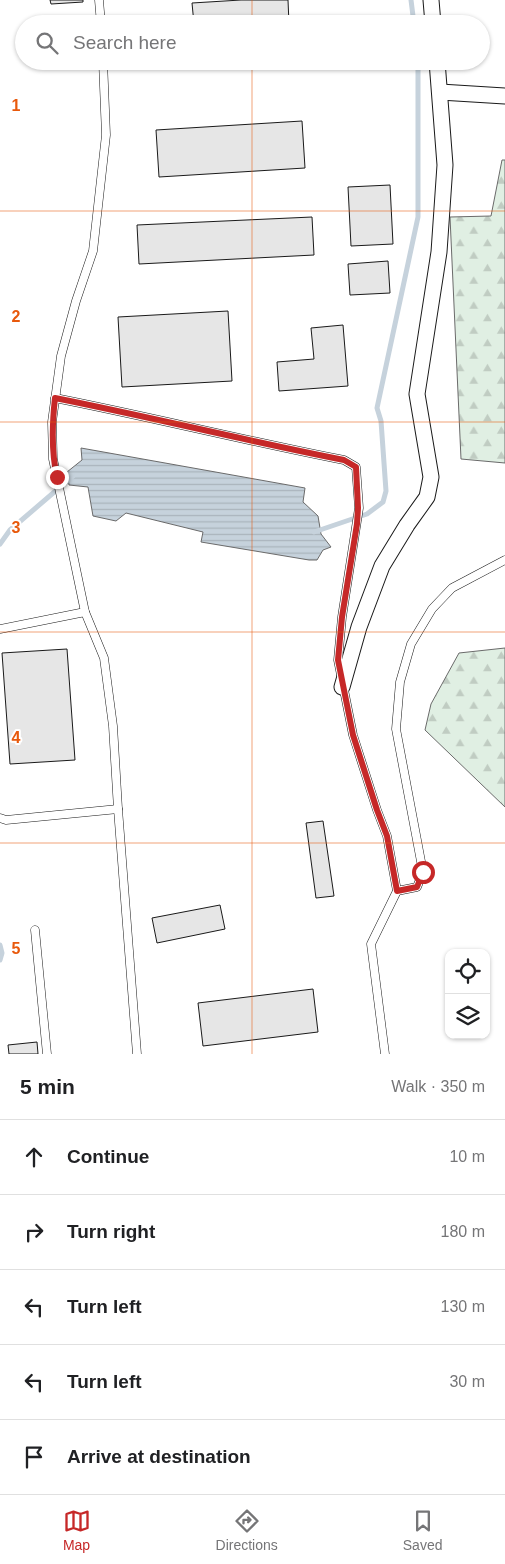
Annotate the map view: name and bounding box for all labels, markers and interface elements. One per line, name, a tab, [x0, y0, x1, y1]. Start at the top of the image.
search box	[15, 15, 490, 70]
icon: search	[33, 29, 61, 57]
text: Search here	[73, 32, 177, 53]
text: 1	[12, 97, 21, 114]
text: 2	[12, 308, 21, 325]
route end	[46, 466, 69, 489]
text: 3	[12, 519, 21, 536]
text: 4	[12, 729, 21, 746]
route start	[412, 861, 435, 884]
text: 5	[12, 940, 21, 957]
map controls	[445, 949, 490, 1039]
button: locate	[445, 949, 490, 994]
button: layers	[445, 994, 490, 1039]
text: 5 min	[20, 1075, 75, 1098]
text: Walk · 350 m	[391, 1078, 485, 1095]
icon: ahead	[20, 1143, 48, 1171]
text: Continue	[67, 1146, 149, 1167]
text: 10 m	[449, 1148, 485, 1165]
icon: right	[20, 1218, 48, 1246]
text: Turn right	[67, 1221, 155, 1242]
text: 180 m	[441, 1223, 485, 1240]
icon: left	[20, 1293, 48, 1321]
text: Turn left	[67, 1296, 142, 1317]
text: 130 m	[441, 1298, 485, 1315]
icon: left	[20, 1368, 48, 1396]
text: Turn left	[67, 1371, 142, 1392]
text: 30 m	[449, 1373, 485, 1390]
icon: arrive	[20, 1443, 48, 1471]
text: Arrive at destination	[67, 1446, 251, 1467]
tab: Map	[63, 1507, 91, 1553]
tab: Directions	[216, 1507, 278, 1553]
tab: Saved	[403, 1507, 442, 1553]

